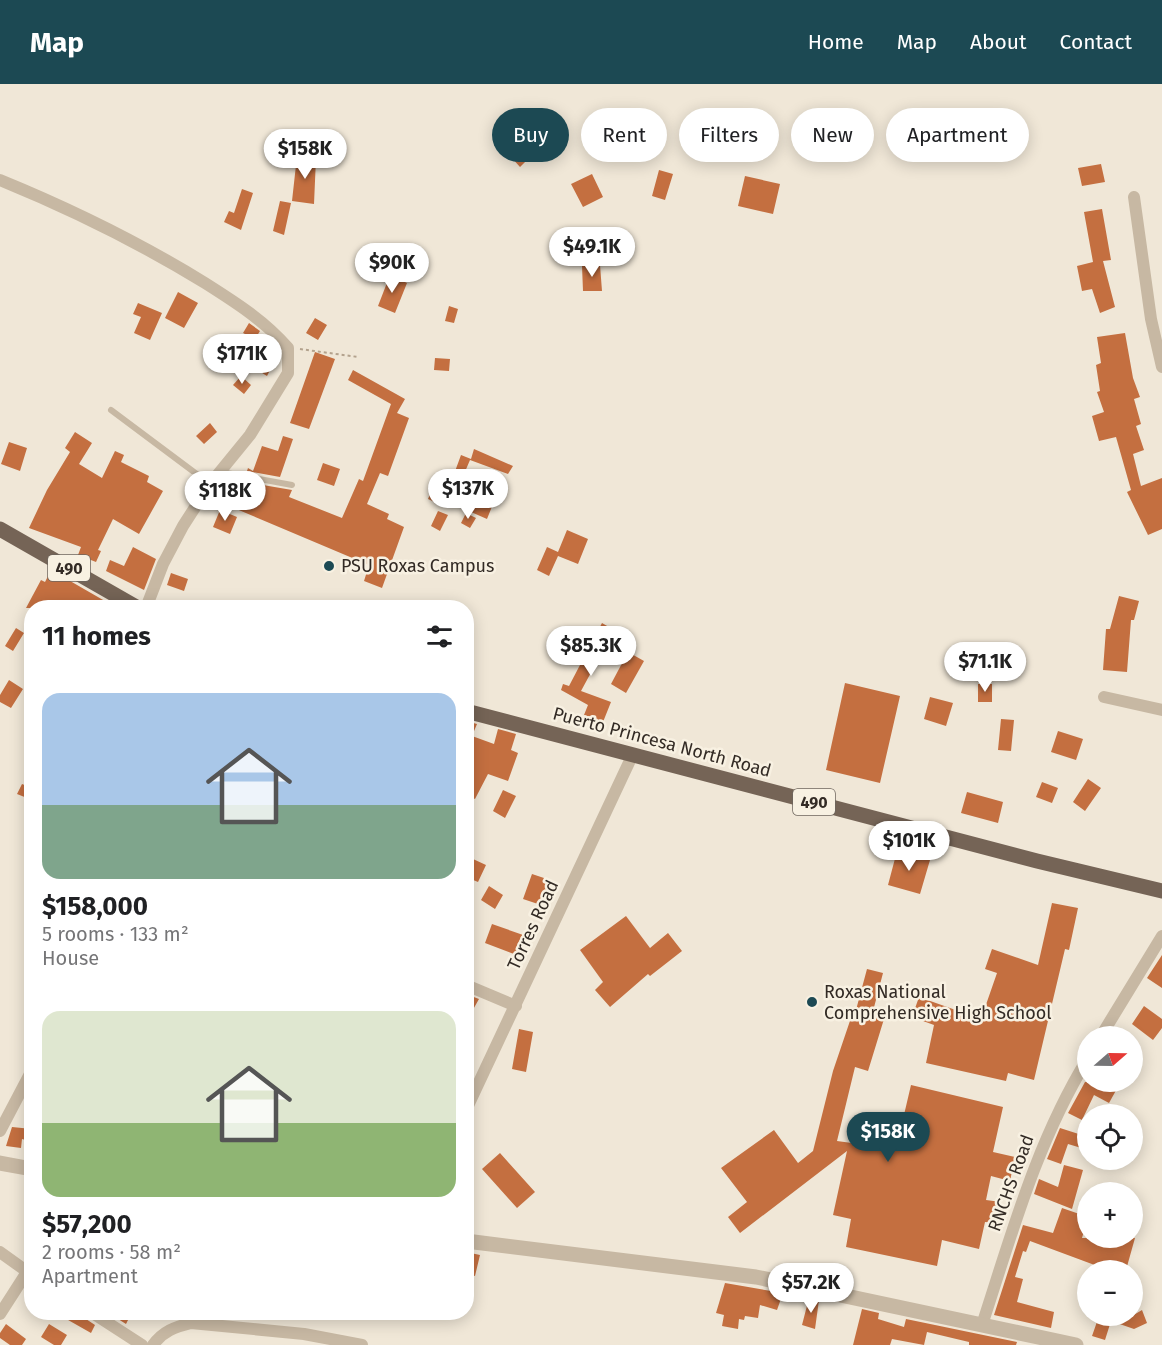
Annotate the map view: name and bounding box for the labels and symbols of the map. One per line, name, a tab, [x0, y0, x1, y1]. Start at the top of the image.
pin: $158K	[263, 129, 347, 180]
pin: $49.1K	[543, 227, 641, 278]
pin: $90K	[356, 243, 428, 294]
pin: $171K	[200, 334, 284, 385]
pin: $137K	[426, 469, 510, 520]
pin: $118K	[183, 471, 267, 522]
road number: 490	[48, 555, 90, 581]
place label: PSU Roxas Campus	[341, 555, 495, 577]
marker: PSU Roxas Campus	[322, 559, 336, 573]
pin: $85.3K	[542, 626, 640, 677]
pin: $71.1K	[936, 642, 1034, 693]
street label: Puerto Princesa North Road	[550, 702, 774, 782]
road number: 490	[793, 789, 835, 815]
pin: $101K	[867, 821, 951, 872]
street label: Torres Road	[503, 877, 563, 973]
place label: Roxas National Comprehensive High School	[824, 981, 1052, 1024]
marker: Roxas National Comprehensive High School	[805, 995, 819, 1009]
north arrow	[1077, 1026, 1143, 1092]
pin: $158K	[846, 1112, 930, 1163]
street label: RNCHS Road	[983, 1132, 1039, 1234]
pin: $57.2K	[762, 1263, 860, 1314]

